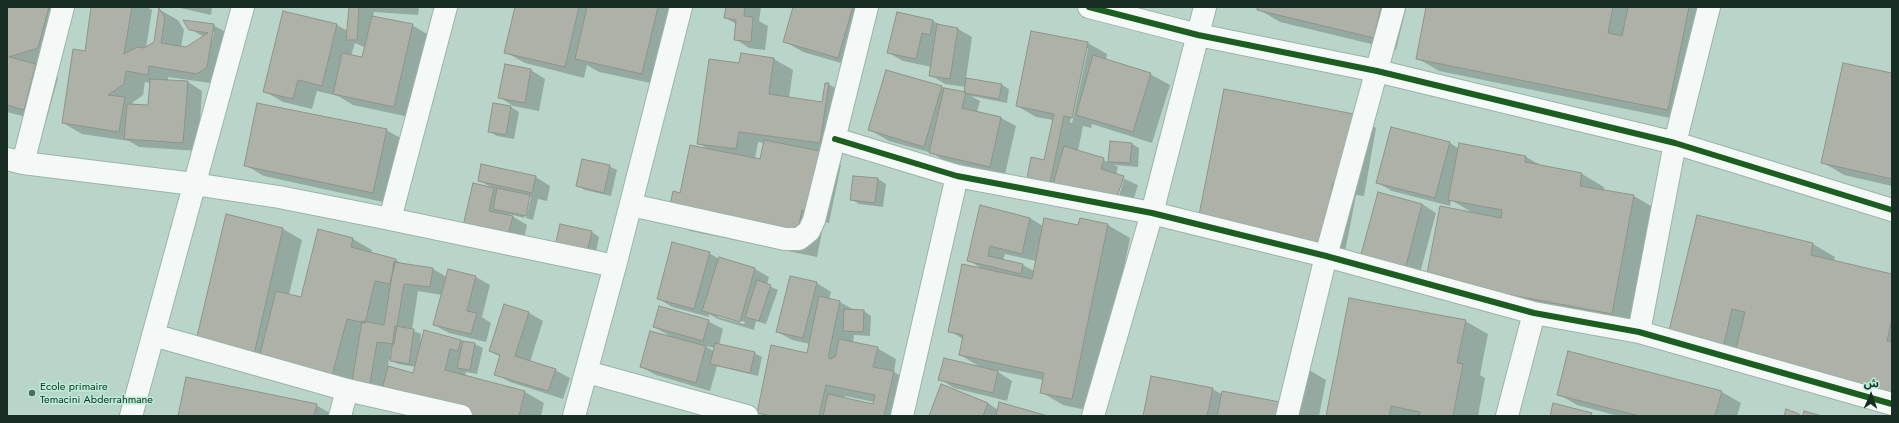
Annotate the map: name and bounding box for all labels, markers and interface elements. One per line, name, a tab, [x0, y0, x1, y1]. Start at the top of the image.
north arrow	[1851, 375, 1891, 415]
text: ش	[1864, 375, 1879, 391]
place label: Ecole primaire Temacini Abderrahmane	[40, 380, 153, 406]
marker: Ecole primaire Temacini Abderrahmane	[27, 388, 37, 398]

